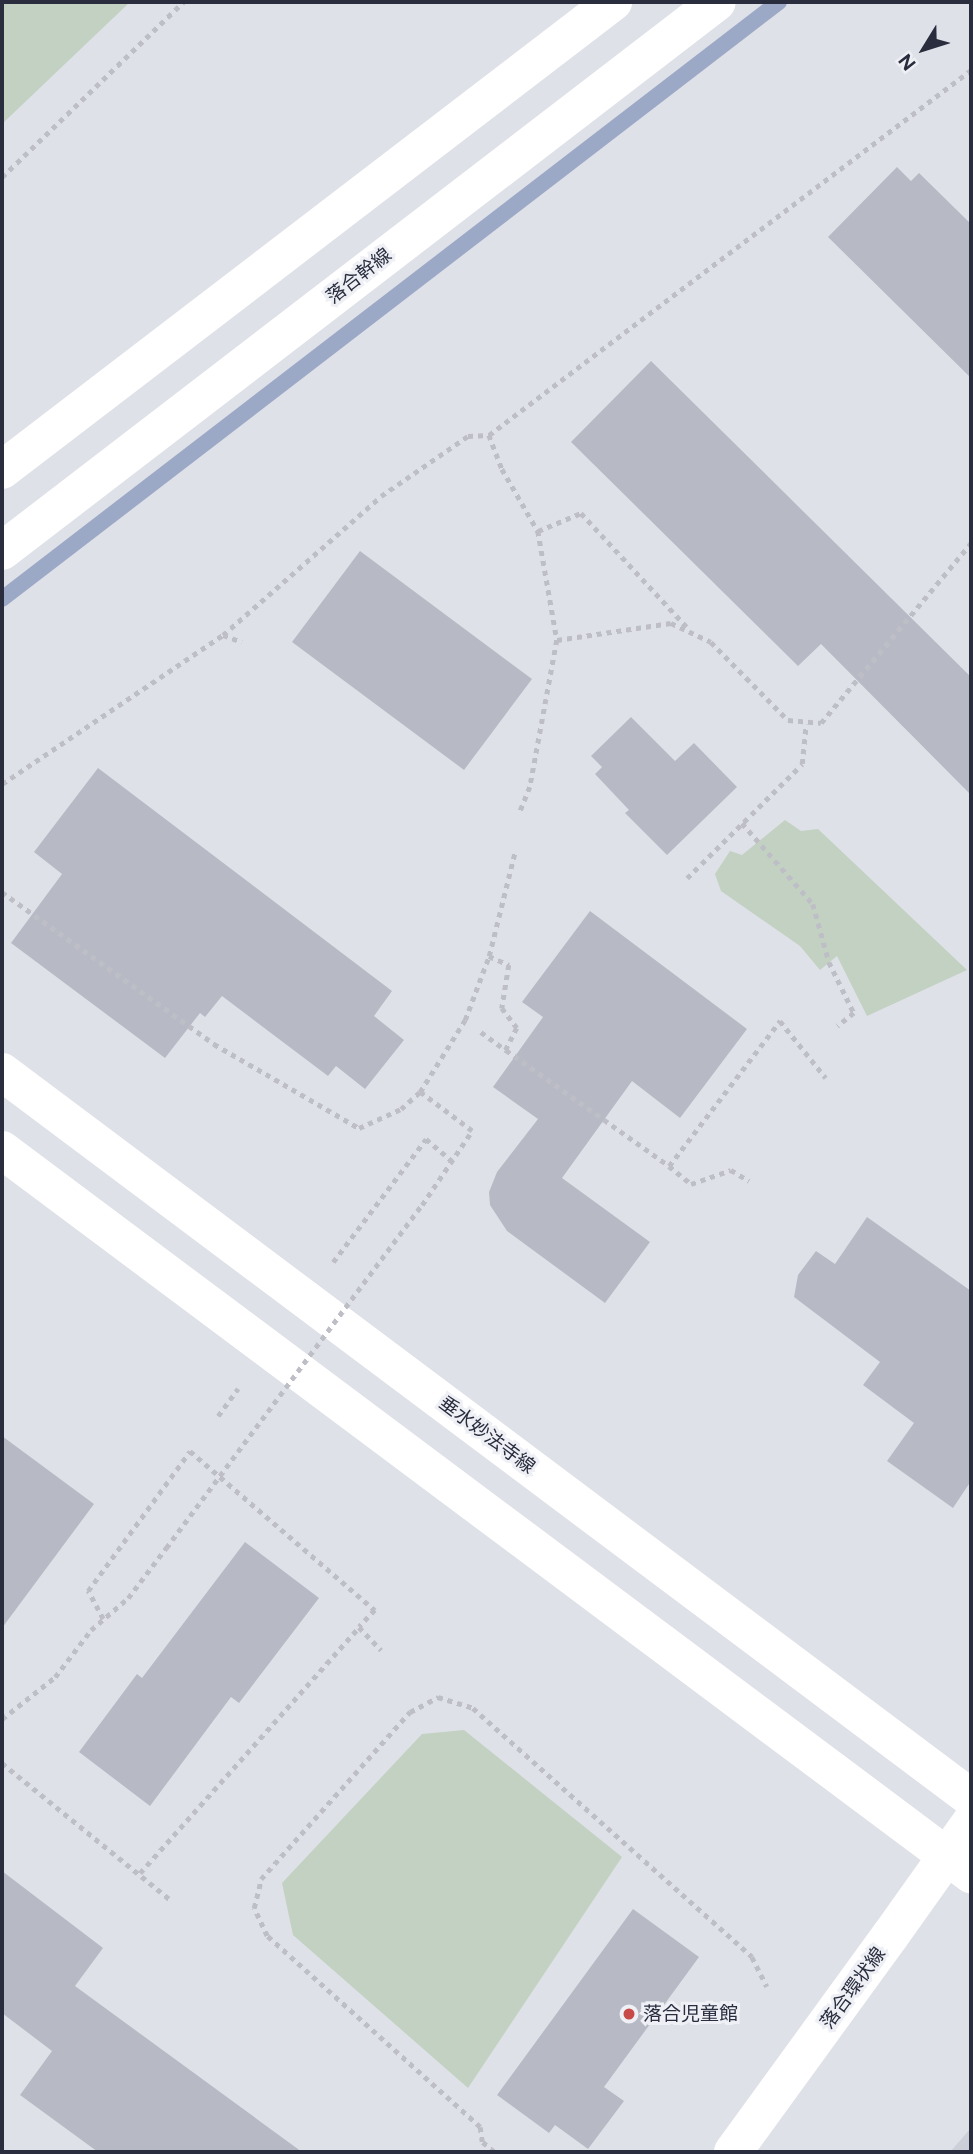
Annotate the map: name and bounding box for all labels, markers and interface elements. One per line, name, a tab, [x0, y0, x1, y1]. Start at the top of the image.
north arrow	[889, 14, 959, 84]
text: N	[893, 49, 921, 75]
street label: 落合幹線	[322, 244, 396, 308]
street label: 垂水妙法寺線	[435, 1392, 539, 1478]
street label: 落合環状線	[816, 1943, 890, 2033]
place label: 落合児童館	[643, 2003, 738, 2025]
marker: 落合児童館	[621, 2006, 637, 2022]

